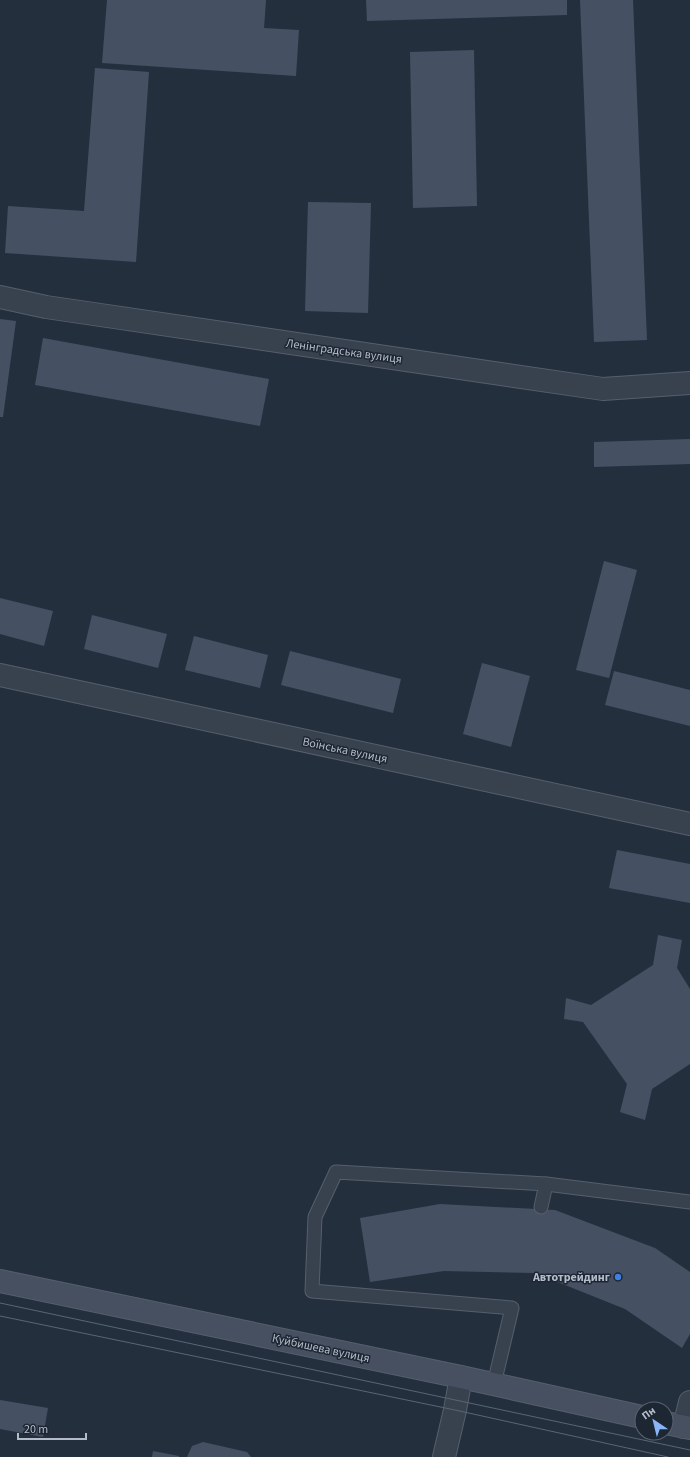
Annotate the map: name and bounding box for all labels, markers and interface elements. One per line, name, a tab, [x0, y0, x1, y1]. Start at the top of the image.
street label: Ленінградська вулиця	[285, 335, 403, 368]
street label: Воїнська вулиця	[301, 733, 389, 768]
place label: Автотрейдинг	[532, 1269, 610, 1286]
marker: Автотрейдинг	[613, 1272, 623, 1282]
street label: Куйбишева вулиця	[270, 1330, 371, 1367]
north arrow	[634, 1401, 674, 1441]
text: Пн	[639, 1403, 658, 1423]
scale bar	[18, 1415, 86, 1441]
text: 20 m	[24, 1421, 48, 1438]

